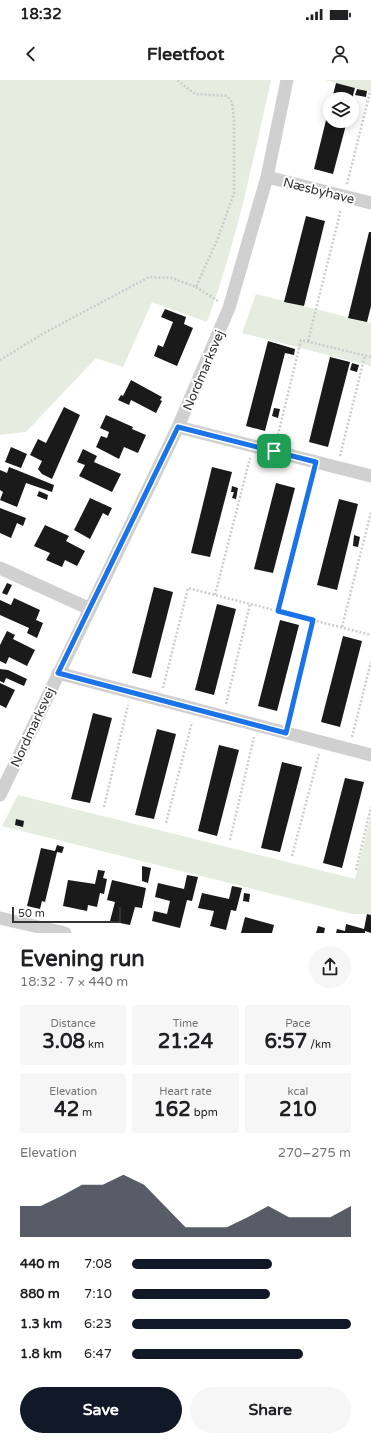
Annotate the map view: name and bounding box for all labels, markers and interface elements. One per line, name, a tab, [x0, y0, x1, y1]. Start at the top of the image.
text: 18:32	[20, 5, 62, 23]
icon: back	[20, 43, 42, 65]
text: Fleetfoot	[147, 43, 224, 65]
icon: person	[329, 43, 351, 65]
map controls	[323, 92, 359, 128]
button: layers	[323, 92, 359, 128]
street label: Næsbyhave	[281, 174, 356, 208]
street label: Nordmarksvej	[180, 328, 228, 413]
pin	[257, 434, 291, 468]
icon: arrive	[263, 440, 285, 462]
street label: Nordmarksvej	[7, 685, 58, 770]
scale bar	[12, 905, 121, 924]
text: 50 m	[18, 907, 45, 920]
text: Evening run	[20, 946, 145, 972]
button: share	[309, 946, 351, 988]
text: 18:32 · 7 × 440 m	[20, 974, 128, 990]
text: Distance	[51, 1017, 96, 1030]
text: Time	[173, 1017, 198, 1030]
text: Pace	[285, 1017, 311, 1030]
text: 3.08	[42, 1030, 85, 1054]
text: 21:24	[158, 1030, 213, 1054]
text: 6:57	[264, 1030, 307, 1054]
text: km	[85, 1038, 104, 1051]
text: /km	[307, 1038, 331, 1051]
text: Elevation	[49, 1085, 97, 1098]
text: Heart rate	[159, 1085, 212, 1098]
text: kcal	[287, 1085, 308, 1098]
text: 42	[54, 1098, 79, 1122]
text: 162	[153, 1098, 191, 1122]
text: 210	[279, 1098, 317, 1122]
text: m	[79, 1106, 92, 1119]
text: bpm	[191, 1106, 218, 1119]
text: Elevation	[20, 1145, 77, 1161]
text: 270–275 m	[278, 1145, 351, 1161]
text: 440 m	[20, 1256, 60, 1272]
text: 7:08	[84, 1256, 112, 1272]
text: 880 m	[20, 1286, 60, 1302]
text: 7:10	[84, 1286, 112, 1302]
text: 1.3 km	[20, 1316, 62, 1332]
text: 6:23	[84, 1316, 112, 1332]
text: 1.8 km	[20, 1346, 62, 1362]
text: 6:47	[84, 1346, 112, 1362]
button: Save	[20, 1387, 182, 1433]
button: Share	[190, 1387, 351, 1433]

